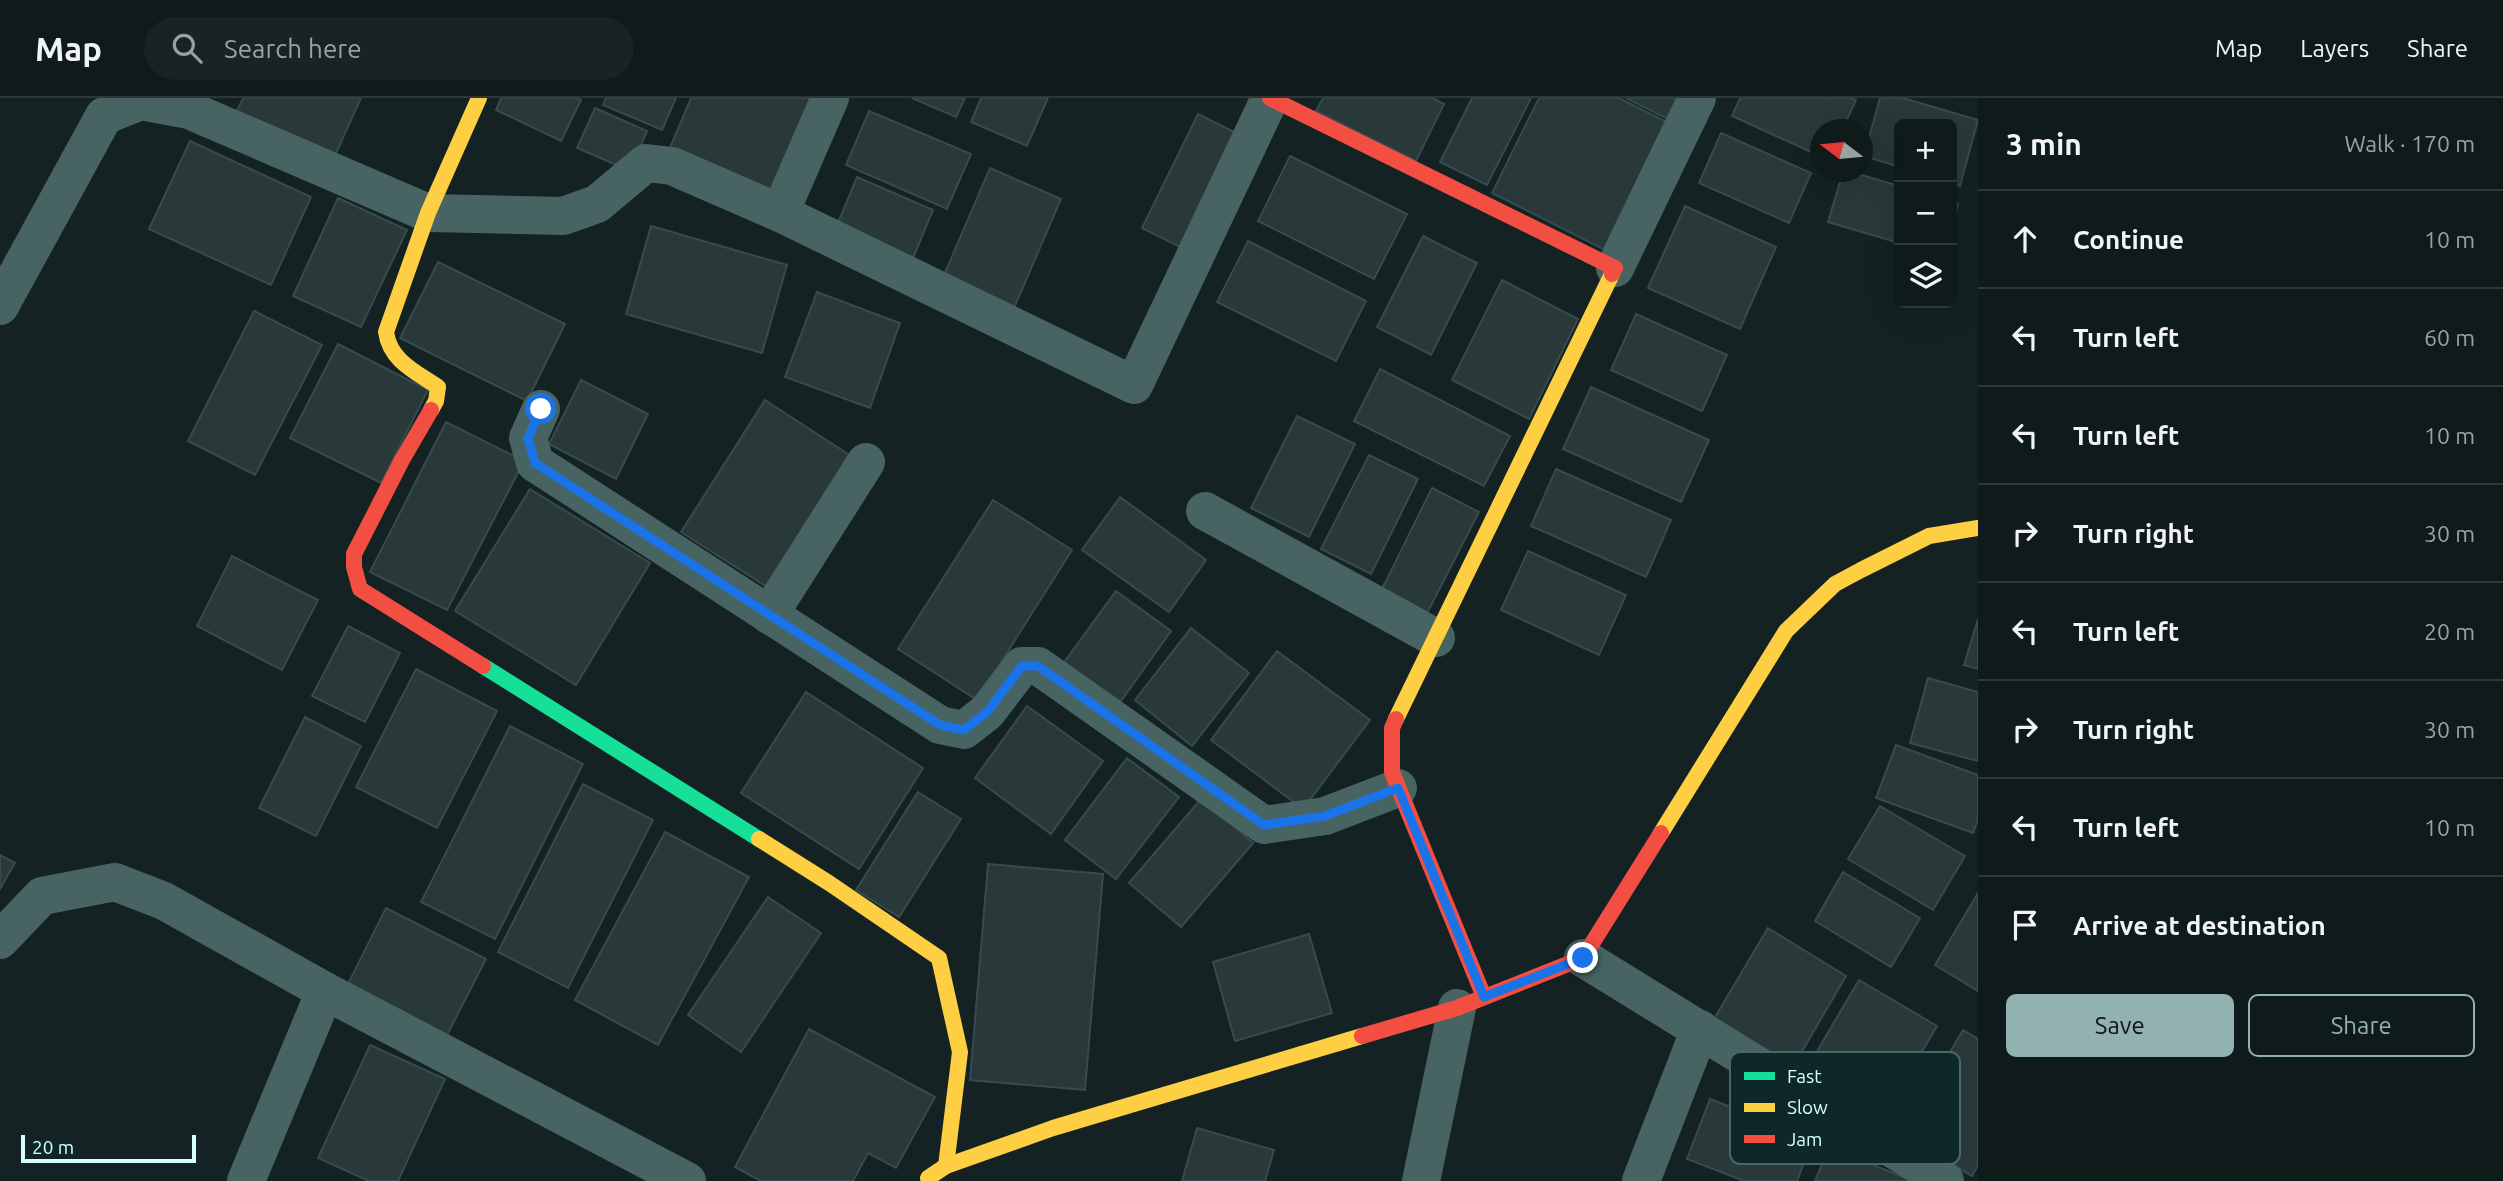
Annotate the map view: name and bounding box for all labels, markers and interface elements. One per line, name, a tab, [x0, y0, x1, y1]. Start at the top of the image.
search box	[144, 17, 634, 80]
icon: search	[168, 29, 206, 67]
text: Map	[35, 30, 102, 67]
text: Search here	[224, 34, 362, 63]
text: Map	[2215, 35, 2262, 62]
text: Layers	[2300, 35, 2369, 62]
text: Share	[2407, 35, 2468, 62]
north arrow	[1810, 119, 1873, 182]
map controls	[1894, 119, 1957, 308]
button: +	[1894, 119, 1957, 182]
text: 3 min	[2006, 127, 2082, 161]
text: Walk · 170 m	[2344, 131, 2475, 156]
button: −	[1894, 182, 1957, 245]
icon: ahead	[2006, 220, 2044, 258]
text: Continue	[2073, 225, 2184, 254]
text: 10 m	[2424, 227, 2475, 252]
button: layers	[1894, 245, 1957, 308]
icon: left	[2006, 318, 2044, 356]
text: Turn left	[2073, 323, 2179, 352]
text: 60 m	[2424, 325, 2475, 350]
route start	[525, 393, 556, 424]
icon: left	[2006, 416, 2044, 454]
text: Turn left	[2073, 421, 2179, 450]
text: 10 m	[2424, 423, 2475, 448]
icon: right	[2006, 514, 2044, 552]
text: Turn right	[2073, 519, 2194, 548]
text: 30 m	[2424, 521, 2475, 546]
icon: left	[2006, 612, 2044, 650]
text: Turn left	[2073, 617, 2179, 646]
text: 20 m	[2424, 619, 2475, 644]
icon: right	[2006, 710, 2044, 748]
text: Turn right	[2073, 715, 2194, 744]
text: 30 m	[2424, 717, 2475, 742]
icon: left	[2006, 808, 2044, 846]
text: Turn left	[2073, 813, 2179, 842]
text: 10 m	[2424, 815, 2475, 840]
icon: arrive	[2006, 906, 2044, 944]
text: Arrive at destination	[2073, 911, 2326, 940]
route end	[1567, 942, 1598, 973]
button: Save	[2006, 994, 2234, 1057]
button: Share	[2248, 994, 2475, 1057]
legend	[1730, 1052, 1960, 1164]
text: Fast	[1787, 1065, 1822, 1087]
text: Slow	[1787, 1096, 1828, 1118]
text: Jam	[1787, 1128, 1823, 1150]
scale bar	[21, 1132, 196, 1164]
text: 20 m	[32, 1136, 74, 1158]

